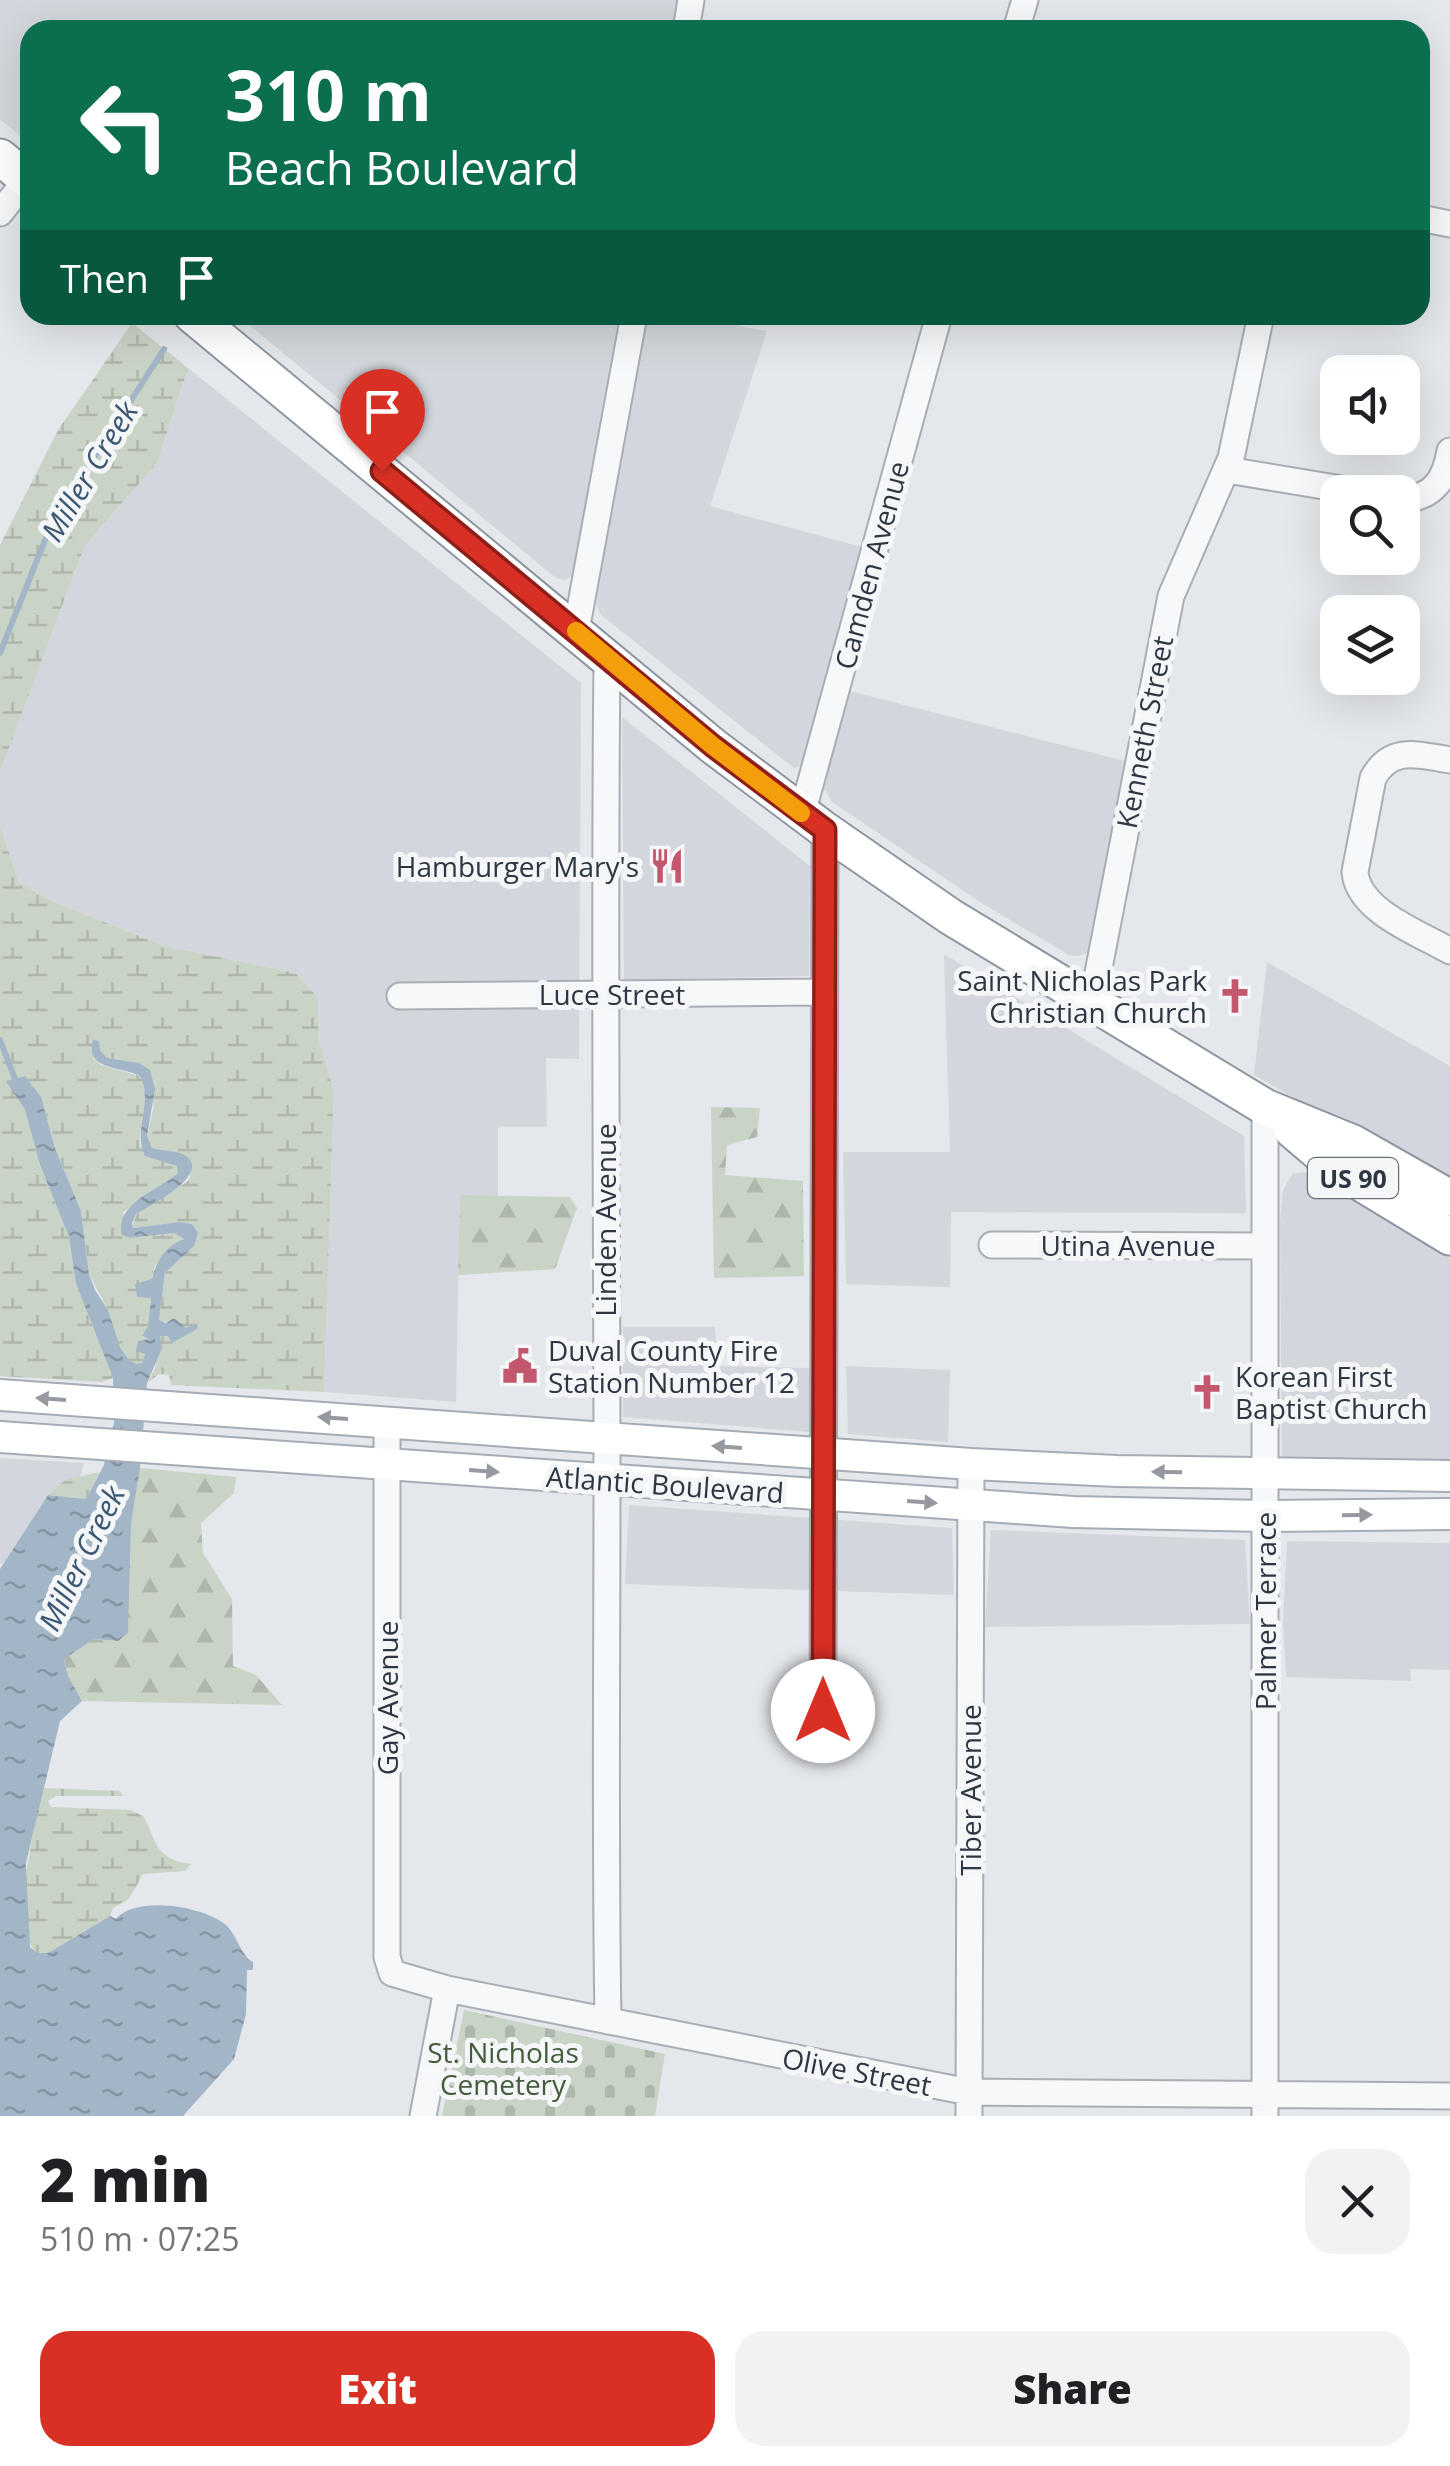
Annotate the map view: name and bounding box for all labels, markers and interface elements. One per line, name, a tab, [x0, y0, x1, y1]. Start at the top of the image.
text: 310 m	[225, 46, 432, 142]
icon: left	[60, 60, 190, 190]
text: Beach Boulevard	[225, 137, 579, 198]
icon: arrive	[169, 250, 224, 305]
text: Then	[60, 252, 149, 304]
map controls	[1320, 355, 1420, 695]
button: sound	[1320, 355, 1420, 455]
pin	[340, 369, 425, 472]
icon: arrive	[355, 384, 410, 439]
water label: Miller Creek	[31, 392, 148, 549]
street label: Camden Avenue	[825, 457, 917, 673]
button: search	[1320, 475, 1420, 575]
button: layers	[1320, 595, 1420, 695]
street label: Kenneth Street	[1107, 632, 1181, 832]
place label: Hamburger Mary's	[396, 847, 639, 885]
restaurant icon: Hamburger Mary's	[648, 847, 686, 885]
place label: Saint Nicholas Park Christian Church	[957, 961, 1207, 1031]
street label: Luce Street	[539, 975, 685, 1013]
church icon: Saint Nicholas Park Christian Church	[1216, 977, 1254, 1015]
street label: Linden Avenue	[586, 1123, 624, 1317]
road number: US 90	[1308, 1158, 1398, 1198]
street label: Utina Avenue	[1041, 1226, 1215, 1264]
place label: Duval County Fire Station Number 12	[548, 1331, 795, 1401]
public building icon: Duval County Fire Station Number 12	[501, 1347, 539, 1385]
place label: Korean First Baptist Church	[1235, 1357, 1427, 1427]
church icon: Korean First Baptist Church	[1188, 1373, 1226, 1411]
one-way arrow	[35, 1391, 67, 1407]
one-way arrow	[317, 1410, 349, 1426]
one-way arrow	[711, 1439, 743, 1455]
street label: Atlantic Boulevard	[545, 1457, 785, 1511]
one-way arrow	[468, 1463, 500, 1479]
one-way arrow	[1151, 1463, 1183, 1479]
water label: Miller Creek	[28, 1478, 134, 1637]
one-way arrow	[906, 1494, 938, 1510]
one-way arrow	[1342, 1507, 1374, 1523]
street label: Palmer Terrace	[1246, 1512, 1284, 1710]
street label: Gay Avenue	[368, 1621, 406, 1775]
position arrow	[771, 1659, 875, 1763]
street label: Tiber Avenue	[951, 1704, 989, 1876]
park label: St. Nicholas Cemetery	[427, 2033, 579, 2103]
street label: Olive Street	[779, 2038, 935, 2104]
text: 2 min	[40, 2138, 210, 2220]
button: close	[1305, 2149, 1410, 2254]
text: 510 m · 07:25	[40, 2217, 239, 2260]
button: Exit	[40, 2331, 715, 2446]
button: Share	[735, 2331, 1410, 2446]

